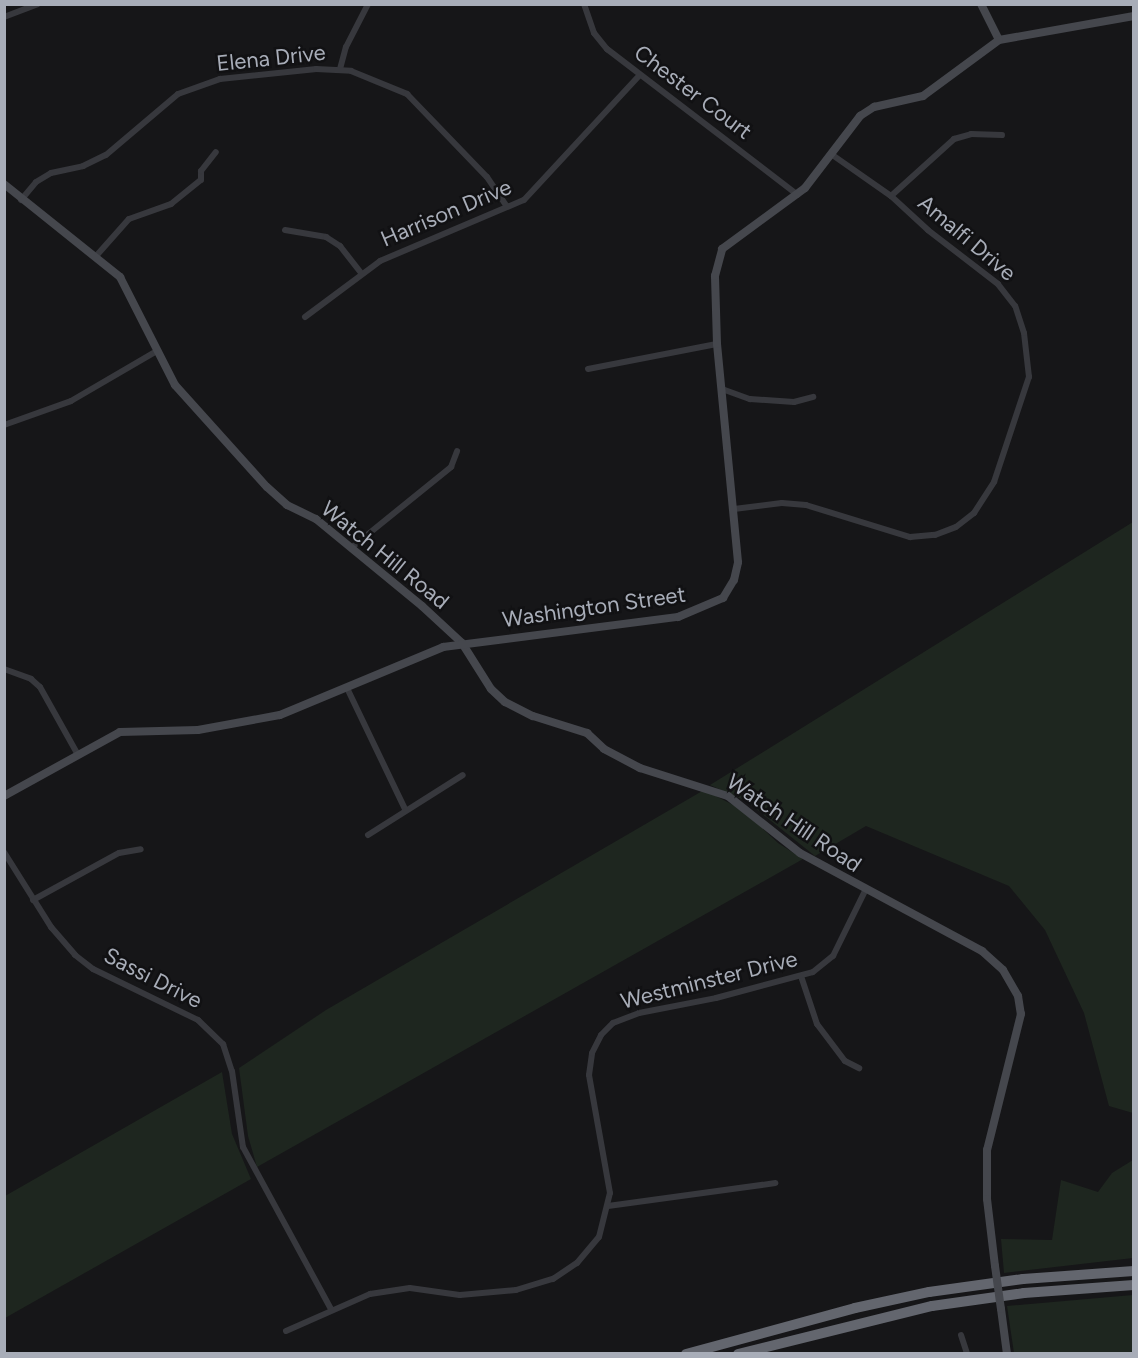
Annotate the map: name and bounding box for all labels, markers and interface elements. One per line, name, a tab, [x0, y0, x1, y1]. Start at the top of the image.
street label: Elena Drive	[215, 39, 327, 77]
street label: Chester Court	[629, 39, 757, 145]
street label: Harrison Drive	[377, 174, 515, 252]
street label: Amalfi Drive	[913, 190, 1021, 286]
street label: Watch Hill Road	[316, 495, 454, 615]
street label: Washington Street	[501, 581, 687, 633]
street label: Watch Hill Road	[722, 768, 866, 878]
street label: Sassi Drive	[100, 942, 206, 1014]
street label: Westminster Drive	[618, 945, 800, 1015]

